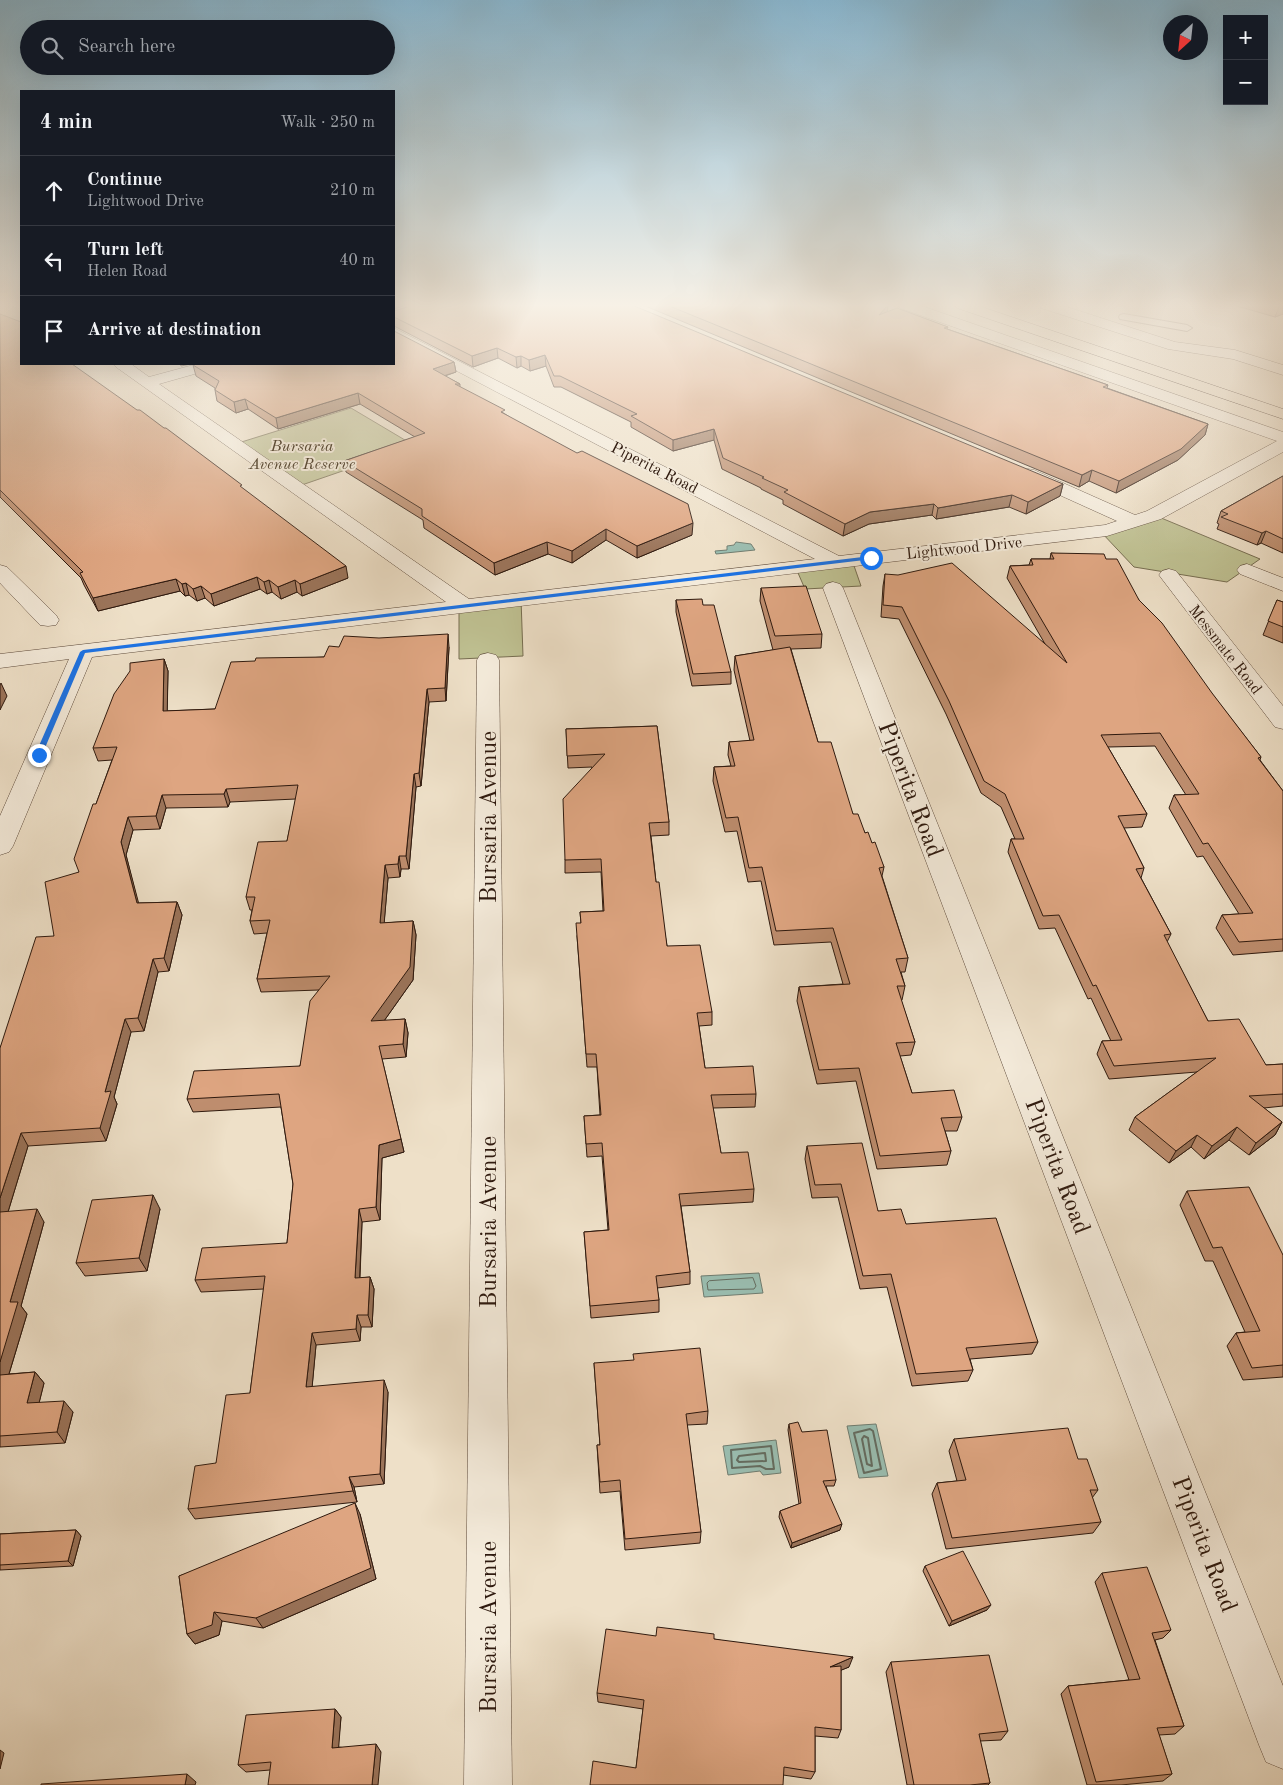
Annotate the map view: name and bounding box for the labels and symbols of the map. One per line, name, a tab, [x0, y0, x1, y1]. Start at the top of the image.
north arrow	[1163, 15, 1208, 60]
park label: Bursaria Avenue Reserve	[248, 439, 356, 473]
street label: Piperita Road	[608, 440, 700, 498]
street label: Lightwood Drive	[905, 535, 1023, 563]
route start	[860, 547, 883, 570]
street label: Messmate Road	[1185, 603, 1264, 698]
street label: Piperita Road	[872, 719, 946, 861]
street label: Bursaria Avenue	[478, 731, 502, 903]
route end	[28, 744, 51, 767]
street label: Piperita Road	[1019, 1096, 1093, 1238]
street label: Bursaria Avenue	[478, 1136, 502, 1308]
street label: Piperita Road	[1166, 1474, 1240, 1616]
street label: Bursaria Avenue	[478, 1541, 502, 1713]

